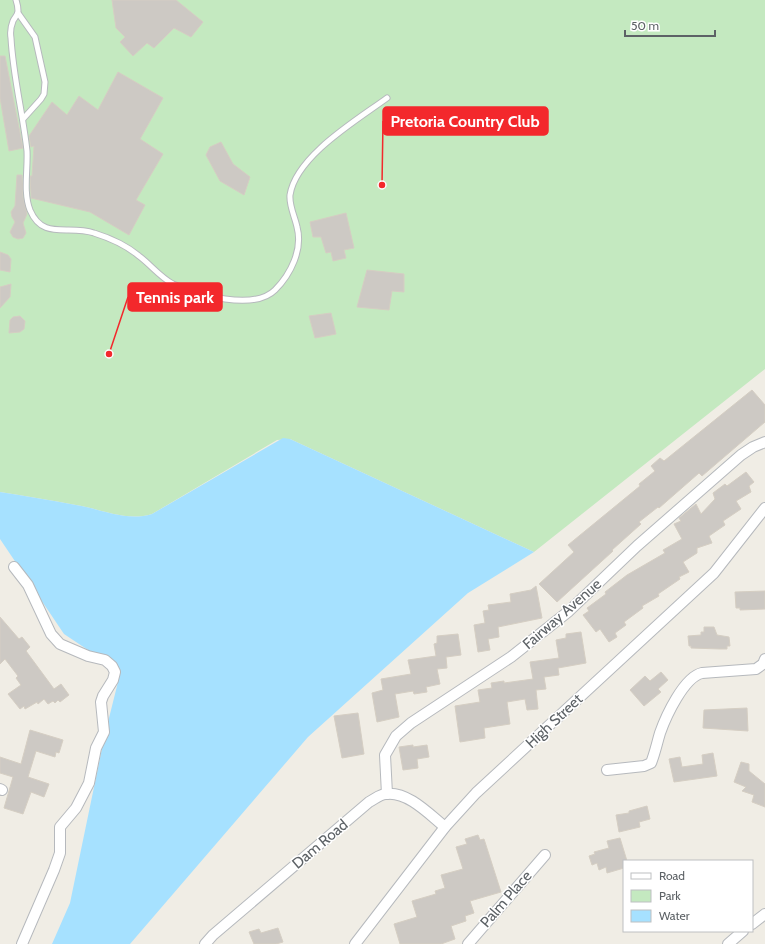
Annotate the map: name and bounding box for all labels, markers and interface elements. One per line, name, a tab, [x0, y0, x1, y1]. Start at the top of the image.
scale bar	[625, 12, 715, 38]
text: 50 m	[631, 18, 659, 33]
callout: Pretoria Country Club	[383, 107, 548, 135]
text: Pretoria Country Club	[390, 112, 540, 131]
callout: Tennis park	[128, 283, 222, 311]
text: Tennis park	[136, 288, 214, 307]
street label: Fairway Avenue	[519, 575, 605, 653]
street label: High Street	[522, 690, 586, 752]
street label: Dam Road	[289, 816, 351, 872]
legend	[623, 860, 753, 932]
street label: Palm Place	[476, 867, 536, 931]
text: Road	[659, 868, 685, 883]
text: Park	[659, 888, 681, 903]
text: Water	[659, 908, 690, 923]

